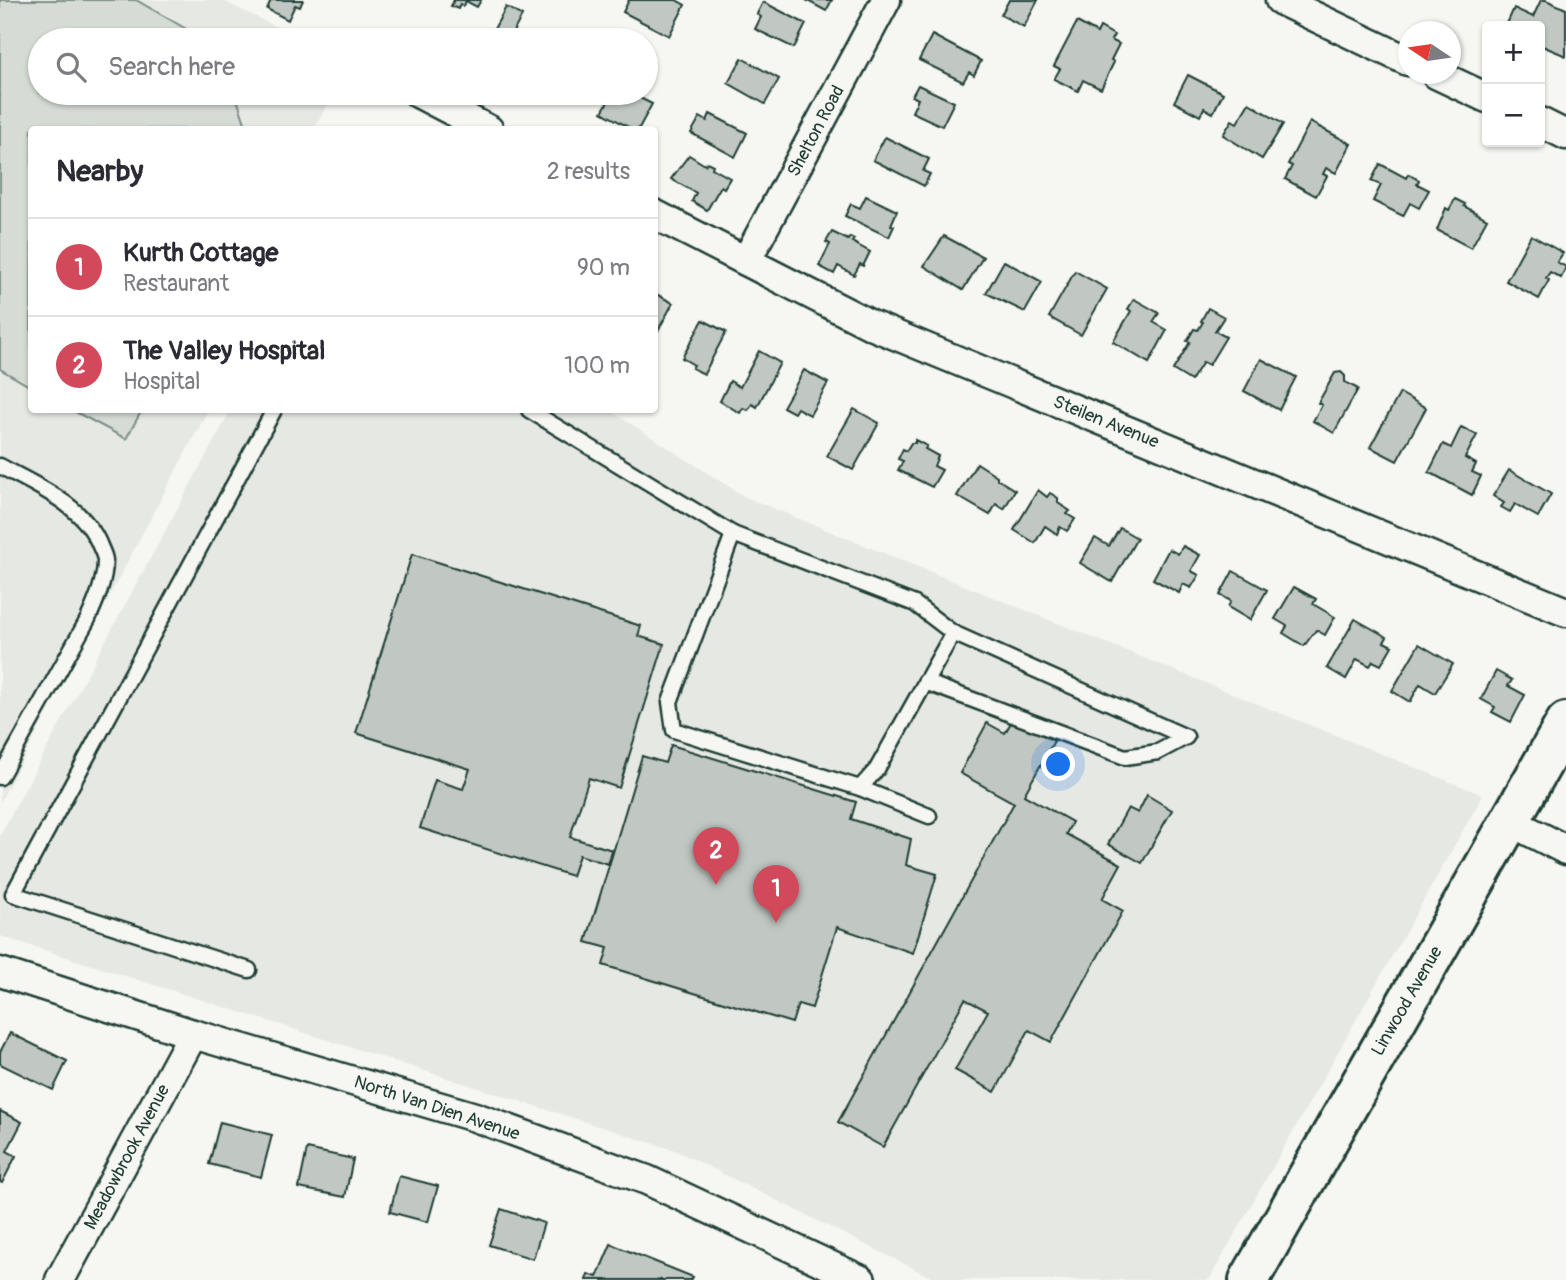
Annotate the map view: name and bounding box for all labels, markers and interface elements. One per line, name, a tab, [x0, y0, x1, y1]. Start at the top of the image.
north arrow	[1398, 21, 1461, 84]
map controls	[1482, 21, 1545, 147]
button: +	[1482, 21, 1545, 84]
search box	[28, 28, 658, 105]
icon: search	[52, 48, 90, 86]
text: Search here	[108, 51, 235, 83]
street label: Shelton Road	[782, 81, 850, 181]
button: −	[1482, 84, 1545, 147]
text: Nearby	[56, 153, 143, 190]
text: 2 results	[547, 157, 630, 186]
text: Kurth Cottage	[123, 237, 278, 269]
text: 1	[75, 253, 84, 282]
text: 90 m	[577, 253, 630, 282]
text: Restaurant	[123, 269, 229, 298]
text: The Valley Hospital	[123, 335, 325, 367]
text: 2	[73, 351, 85, 380]
text: 100 m	[564, 351, 630, 380]
text: Hospital	[123, 367, 201, 396]
street label: Steilen Avenue	[1050, 390, 1162, 454]
your location	[1041, 747, 1075, 781]
pin: 2	[693, 827, 739, 885]
pin: 1	[753, 865, 799, 923]
street label: Linwood Avenue	[1366, 942, 1448, 1060]
street label: North Van Dien Avenue	[351, 1070, 523, 1146]
street label: Meadowbrook Avenue	[79, 1080, 175, 1234]

